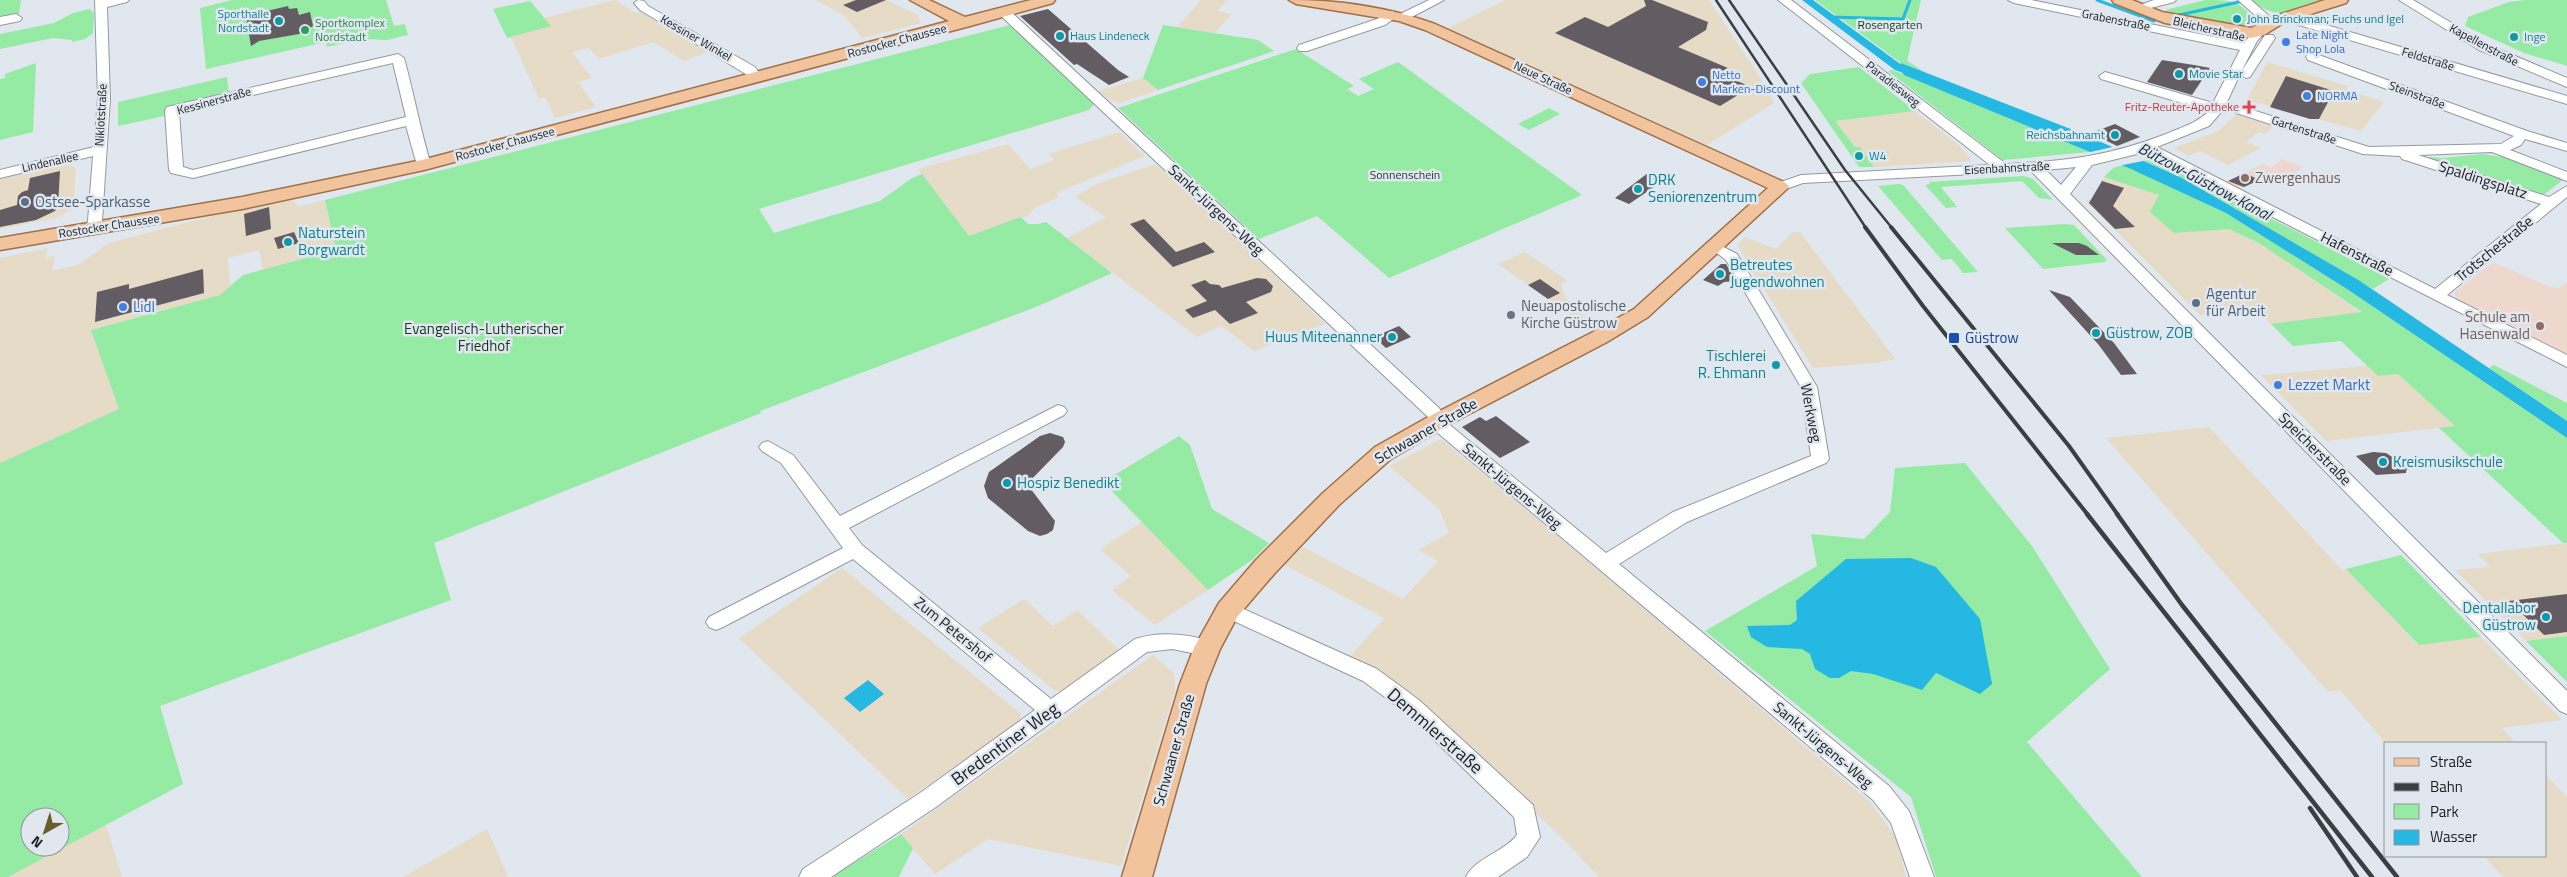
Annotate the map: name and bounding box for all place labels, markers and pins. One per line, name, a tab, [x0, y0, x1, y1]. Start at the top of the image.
place label: Sporthalle Nordstadt	[217, 4, 270, 37]
place label: John Brinckman; Fuchs und Igel	[2247, 9, 2404, 28]
place label: Sportkomplex Nordstadt	[315, 13, 386, 46]
marker: John Brinckman; Fuchs und Igel	[2231, 13, 2243, 25]
marker: Sporthalle Nordstadt	[273, 15, 285, 27]
marker: Sportkomplex Nordstadt	[299, 24, 311, 36]
place label: Late Night Shop Lola	[2296, 25, 2349, 58]
place label: Haus Lindeneck	[1070, 26, 1150, 45]
place label: Inge	[2524, 27, 2546, 46]
marker: Haus Lindeneck	[1054, 30, 1066, 42]
marker: Inge	[2508, 31, 2520, 43]
marker: Late Night Shop Lola	[2280, 36, 2292, 48]
place label: Movie Star	[2189, 64, 2243, 83]
place label: Netto Marken-Discount	[1712, 65, 1801, 98]
marker: Movie Star	[2173, 68, 2185, 80]
marker: Netto Marken-Discount	[1696, 76, 1708, 88]
place label: NORMA	[2317, 86, 2358, 105]
marker: NORMA	[2301, 90, 2313, 102]
place label: Fritz-Reuter-Apotheke	[2125, 97, 2239, 116]
marker: Fritz-Reuter-Apotheke	[2243, 101, 2255, 113]
place label: Reichsbahnamt	[2026, 125, 2106, 144]
marker: Reichsbahnamt	[2109, 129, 2121, 141]
place label: W4	[1869, 146, 1887, 165]
marker: W4	[1853, 150, 1865, 162]
place label: Zwergenhaus	[2255, 166, 2341, 189]
place label: DRK Seniorenzentrum	[1648, 168, 1757, 208]
marker: Zwergenhaus	[2239, 172, 2251, 184]
marker: DRK Seniorenzentrum	[1632, 183, 1644, 195]
place label: Ostsee-Sparkasse	[35, 190, 150, 213]
marker: Ostsee-Sparkasse	[19, 196, 31, 208]
place label: Naturstein Borgwardt	[298, 221, 366, 261]
marker: Naturstein Borgwardt	[282, 236, 294, 248]
place label: Betreutes Jugendwohnen	[1730, 253, 1825, 293]
marker: Betreutes Jugendwohnen	[1714, 268, 1726, 280]
place label: Agentur für Arbeit	[2206, 282, 2266, 322]
place label: Neuapostolische Kirche Güstrow	[1521, 294, 1626, 334]
place label: Lidl	[133, 295, 155, 318]
marker: Agentur für Arbeit	[2190, 297, 2202, 309]
marker: Lidl	[117, 301, 129, 313]
place label: Schule am Hasenwald	[2460, 305, 2530, 345]
marker: Neuapostolische Kirche Güstrow	[1505, 309, 1517, 321]
marker: Schule am Hasenwald	[2534, 320, 2546, 332]
place label: Güstrow, ZOB	[2106, 321, 2193, 344]
place label: Huus Miteenanner	[1265, 325, 1382, 348]
place label: Güstrow	[1965, 326, 2019, 349]
marker: Güstrow, ZOB	[2090, 327, 2102, 339]
marker: Huus Miteenanner	[1386, 331, 1398, 343]
marker: Güstrow	[1947, 331, 1961, 345]
place label: Tischlerei R. Ehmann	[1698, 344, 1766, 384]
marker: Tischlerei R. Ehmann	[1770, 359, 1782, 371]
place label: Lezzet Markt	[2288, 373, 2371, 396]
marker: Lezzet Markt	[2272, 379, 2284, 391]
place label: Kreismusikschule	[2393, 450, 2503, 473]
marker: Kreismusikschule	[2377, 456, 2389, 468]
place label: Hospiz Benedikt	[1017, 471, 1120, 494]
marker: Hospiz Benedikt	[1001, 477, 1013, 489]
place label: Dentallabor Güstrow	[2463, 596, 2536, 636]
marker: Dentallabor Güstrow	[2540, 611, 2552, 623]

